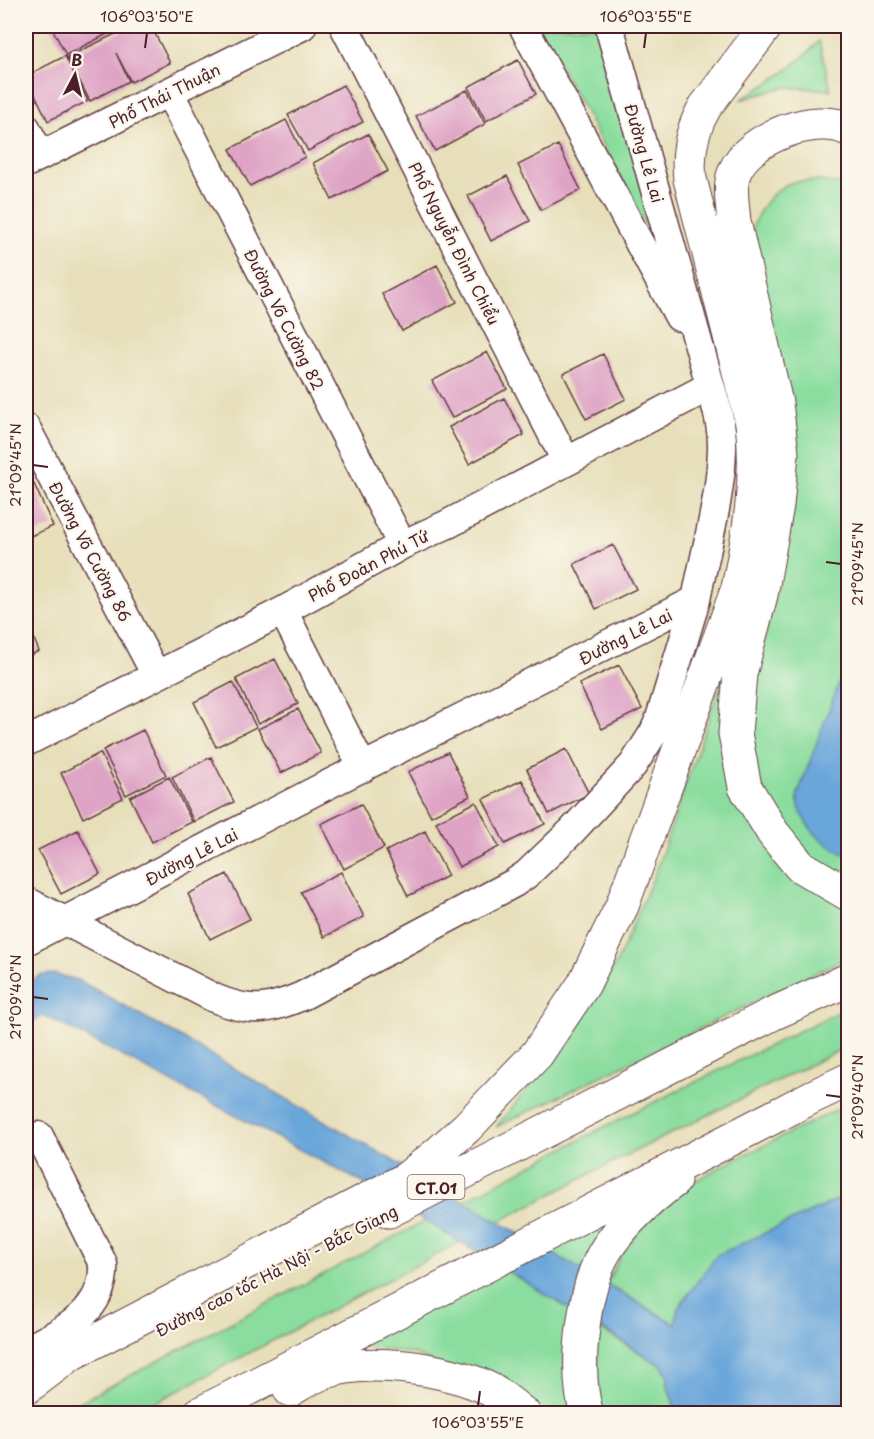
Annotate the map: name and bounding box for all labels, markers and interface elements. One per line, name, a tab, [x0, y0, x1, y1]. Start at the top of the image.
text: 106°03'50"E	[100, 4, 194, 27]
text: 106°03'55"E	[600, 4, 692, 27]
north arrow	[45, 45, 105, 105]
text: B	[70, 47, 84, 72]
street label: Phố Thái Thuận	[104, 57, 224, 133]
street label: Đường Lê Lai	[619, 101, 671, 205]
street label: Phố Nguyễn Đình Chiểu	[403, 157, 507, 329]
street label: Đường Võ Cường 82	[239, 244, 331, 394]
text: 21°09'45"N	[3, 423, 26, 507]
street label: Đường Võ Cường 86	[44, 477, 138, 625]
text: 21°09'45"N	[845, 522, 868, 606]
street label: Phố Đoàn Phú Tứ	[303, 523, 434, 607]
street label: Đường Lê Lai	[574, 602, 676, 670]
street label: Đường Lê Lai	[140, 821, 242, 891]
text: 21°09'40"N	[3, 954, 26, 1040]
text: 21°09'40"N	[845, 1054, 868, 1140]
road number: CT.01	[408, 1175, 464, 1199]
street label: Đường cao tốc Hà Nội - Bắc Giang	[151, 1198, 401, 1342]
text: 106°03'55"E	[432, 1410, 524, 1433]

